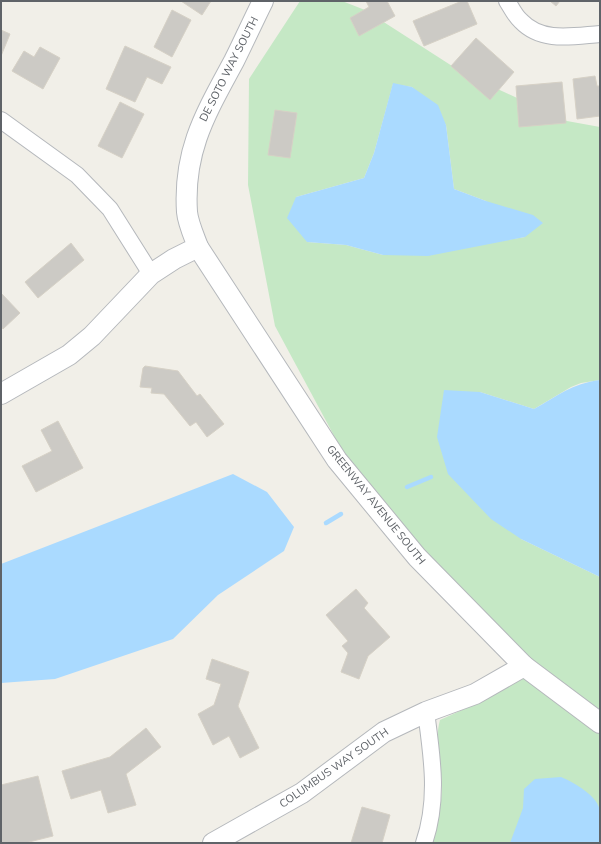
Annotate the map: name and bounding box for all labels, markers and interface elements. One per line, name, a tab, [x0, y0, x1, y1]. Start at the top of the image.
street label: DE SOTO WAY SOUTH	[196, 14, 262, 124]
street label: GREENWAY AVENUE SOUTH	[323, 442, 429, 568]
street label: COLUMBUS WAY SOUTH	[276, 725, 392, 811]

